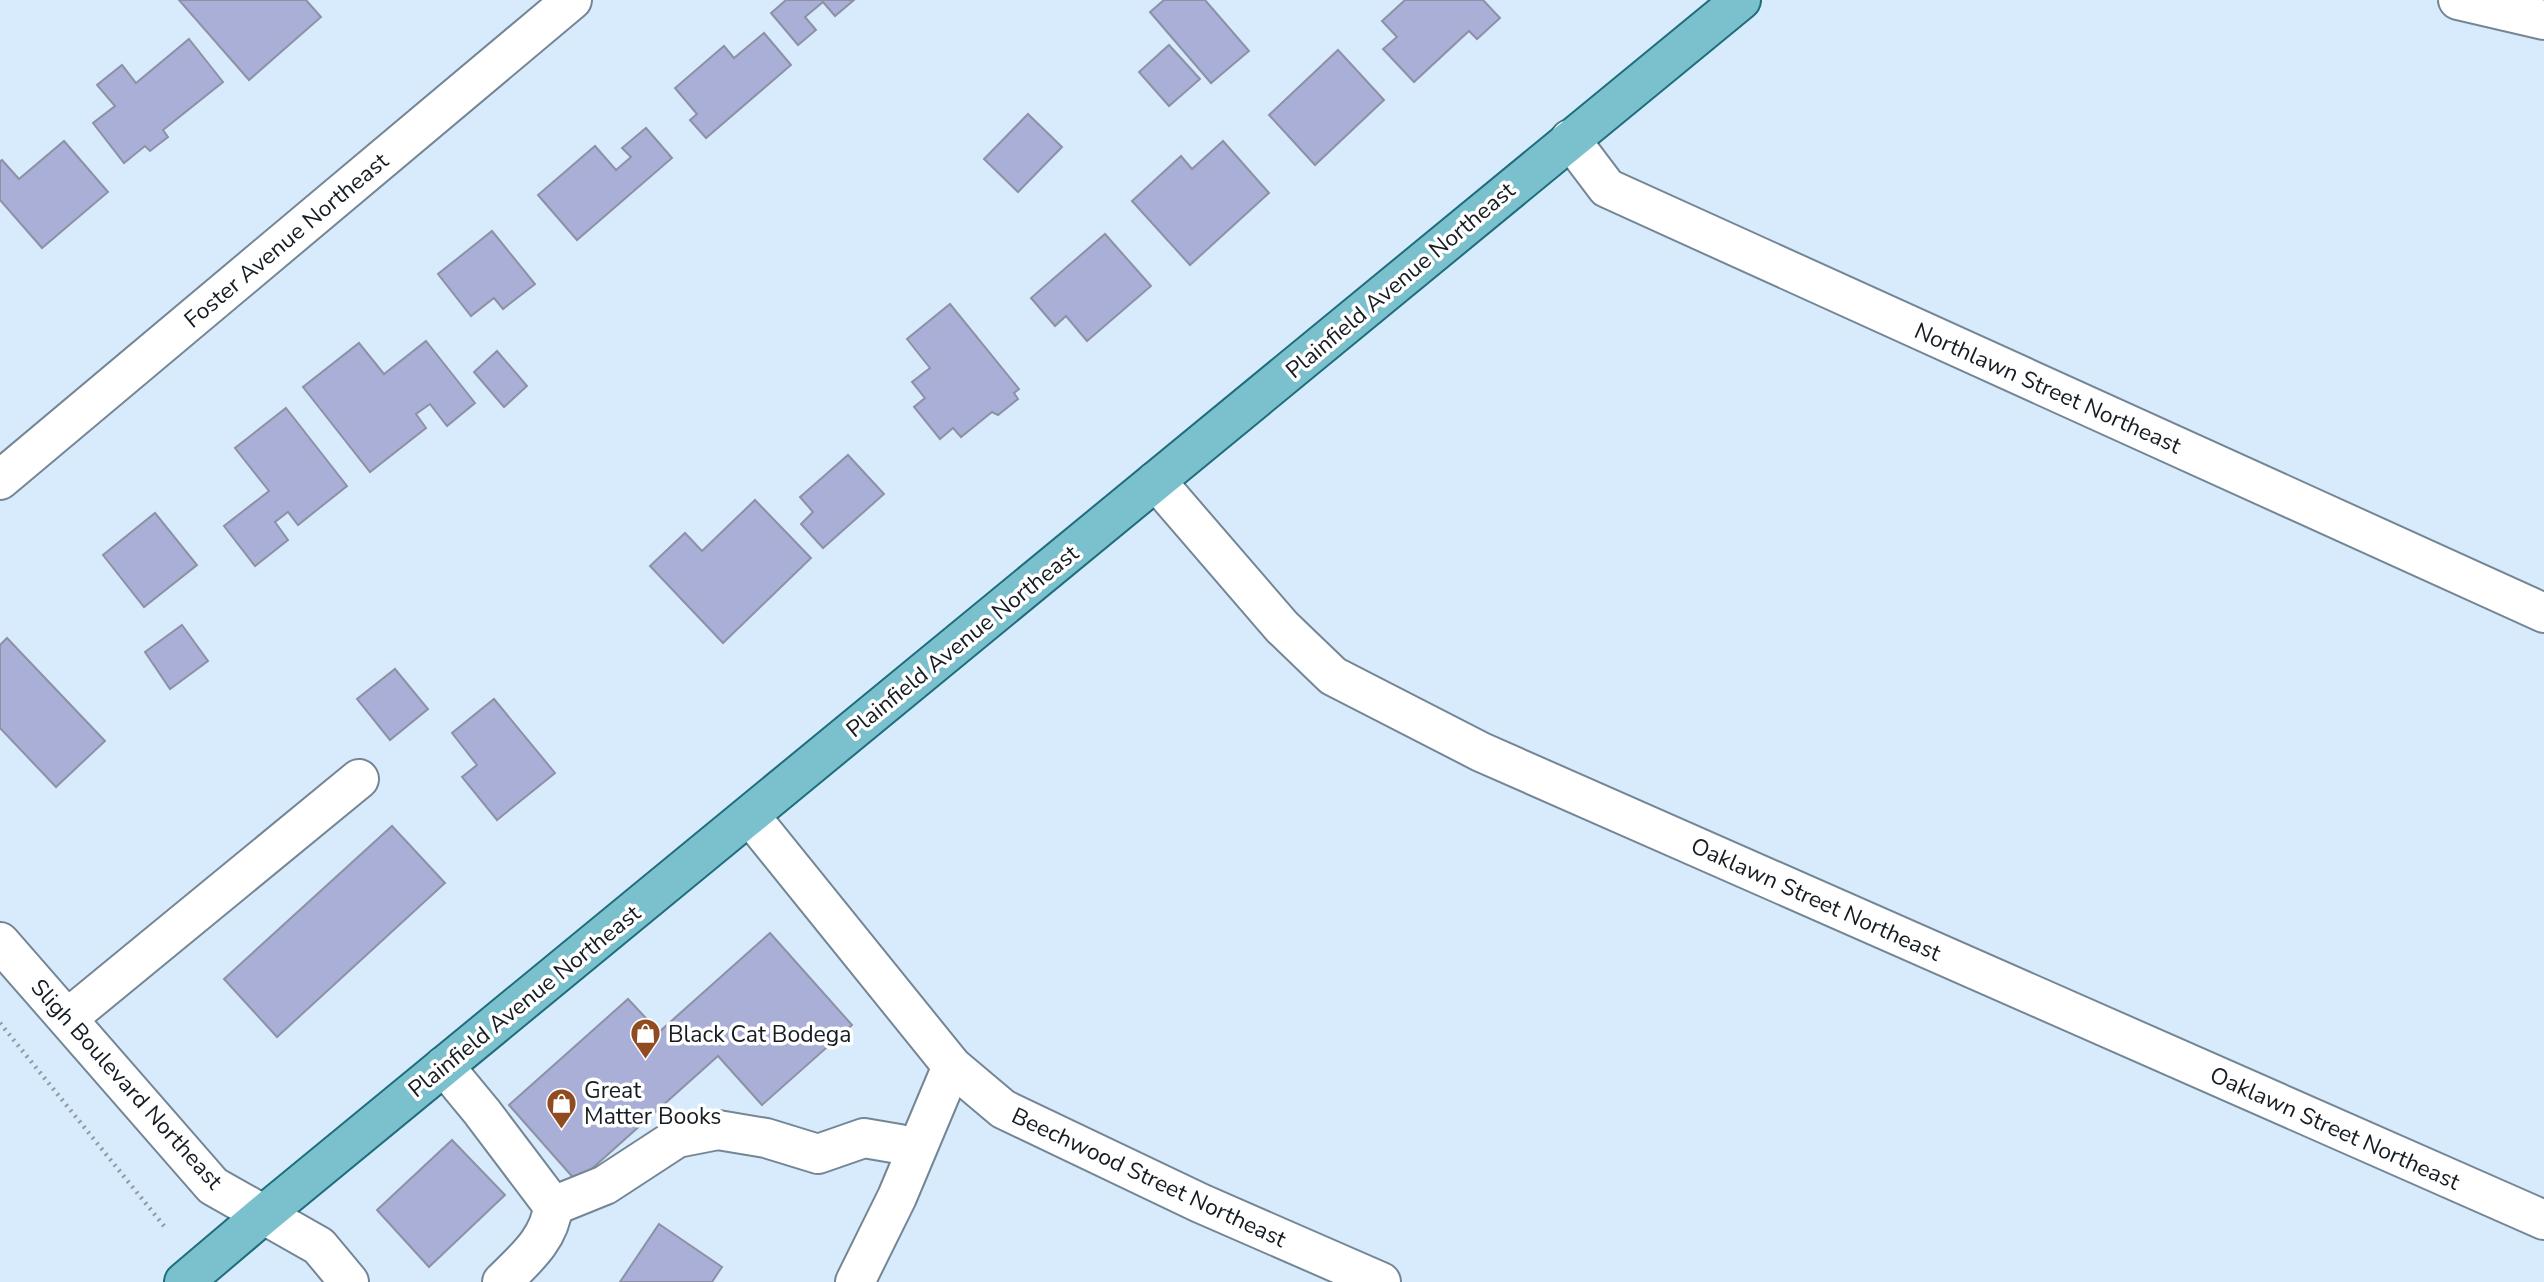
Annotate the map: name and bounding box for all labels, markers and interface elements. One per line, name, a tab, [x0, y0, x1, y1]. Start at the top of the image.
street label: Foster Avenue Northeast	[178, 145, 396, 335]
street label: Plainfield Avenue Northeast	[1279, 175, 1522, 386]
street label: Northlawn Street Northeast	[1910, 316, 2187, 462]
street label: Plainfield Avenue Northeast	[840, 537, 1086, 745]
street label: Oaklawn Street Northeast	[1686, 830, 1946, 969]
street label: Plainfield Avenue Northeast	[402, 897, 648, 1105]
street label: Sligh Boulevard Northeast	[24, 972, 230, 1197]
shop icon: Black Cat Bodega	[628, 1017, 662, 1061]
place label: Black Cat Bodega	[668, 1019, 852, 1050]
street label: Oaklawn Street Northeast	[2205, 1059, 2465, 1198]
place label: Great Matter Books	[584, 1075, 721, 1132]
shop icon: Great Matter Books	[544, 1086, 578, 1130]
street label: Beechwood Street Northeast	[1006, 1100, 1292, 1255]

